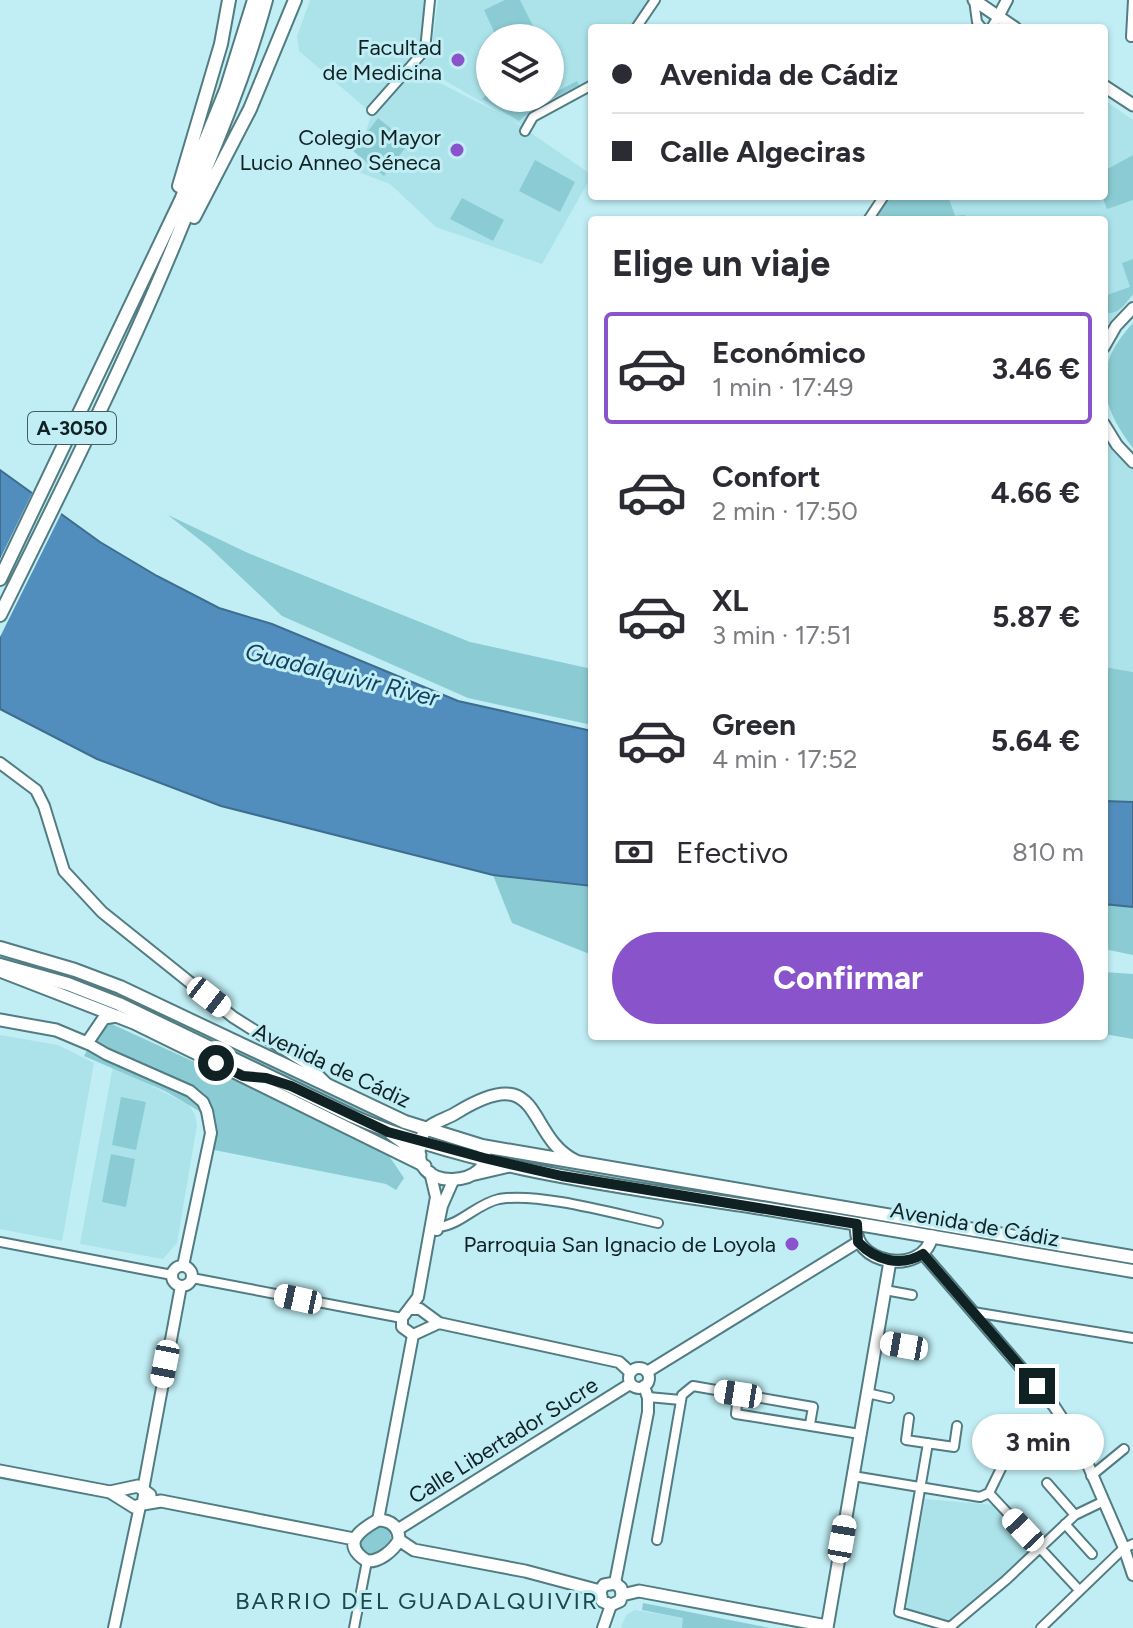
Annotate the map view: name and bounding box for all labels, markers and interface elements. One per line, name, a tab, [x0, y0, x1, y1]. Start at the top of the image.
map controls	[476, 24, 564, 112]
button: layers	[476, 24, 564, 112]
place label: Facultad de Medicina	[323, 34, 442, 86]
marker: Facultad de Medicina	[449, 51, 467, 69]
text: Avenida de Cádiz	[660, 56, 898, 93]
place label: Colegio Mayor Lucio Anneo Séneca	[239, 124, 442, 176]
text: Calle Algeciras	[660, 133, 865, 170]
marker: Colegio Mayor Lucio Anneo Séneca	[448, 141, 466, 159]
text: Elige un viaje	[612, 242, 830, 285]
icon: car	[616, 332, 688, 404]
text: Económico	[712, 334, 866, 371]
text: 3.46 €	[992, 350, 1080, 387]
text: 1 min · 17:49	[712, 371, 853, 403]
road number: A-3050	[28, 412, 116, 444]
icon: car	[616, 456, 688, 528]
text: Confort	[712, 458, 821, 495]
text: 4.66 €	[991, 474, 1080, 511]
text: 2 min · 17:50	[712, 495, 858, 527]
icon: car	[616, 580, 688, 652]
text: XL	[712, 582, 748, 619]
text: 5.87 €	[992, 598, 1080, 635]
text: 3 min · 17:51	[712, 619, 852, 651]
water label: Guadalquivir River	[242, 636, 443, 713]
icon: car	[616, 704, 688, 776]
text: Green	[712, 706, 796, 743]
text: 5.64 €	[991, 722, 1080, 759]
text: 4 min · 17:52	[712, 743, 857, 775]
icon: cash	[612, 830, 656, 874]
text: Efectivo	[676, 834, 788, 871]
text: 810 m	[1012, 836, 1084, 868]
button: Confirmar	[612, 932, 1084, 1024]
car	[183, 973, 235, 1021]
street label: Avenida de Cádiz	[249, 1017, 415, 1114]
route start	[198, 1045, 234, 1081]
street label: Avenida de Cádiz	[888, 1196, 1061, 1253]
place label: Parroquia San Ignacio de Loyola	[463, 1231, 776, 1258]
marker: Parroquia San Ignacio de Loyola	[783, 1235, 801, 1253]
car	[272, 1282, 324, 1316]
car	[878, 1330, 930, 1362]
car	[149, 1338, 181, 1390]
route end	[1019, 1368, 1055, 1404]
street label: Calle Libertador Sucre	[404, 1371, 603, 1510]
car	[712, 1378, 764, 1410]
callout: 3 min	[971, 1414, 1103, 1470]
text: 3 min	[1006, 1426, 1070, 1458]
car	[998, 1504, 1048, 1556]
car	[826, 1513, 858, 1565]
district label: BARRIO DEL GUADALQUIVIR	[235, 1586, 599, 1615]

